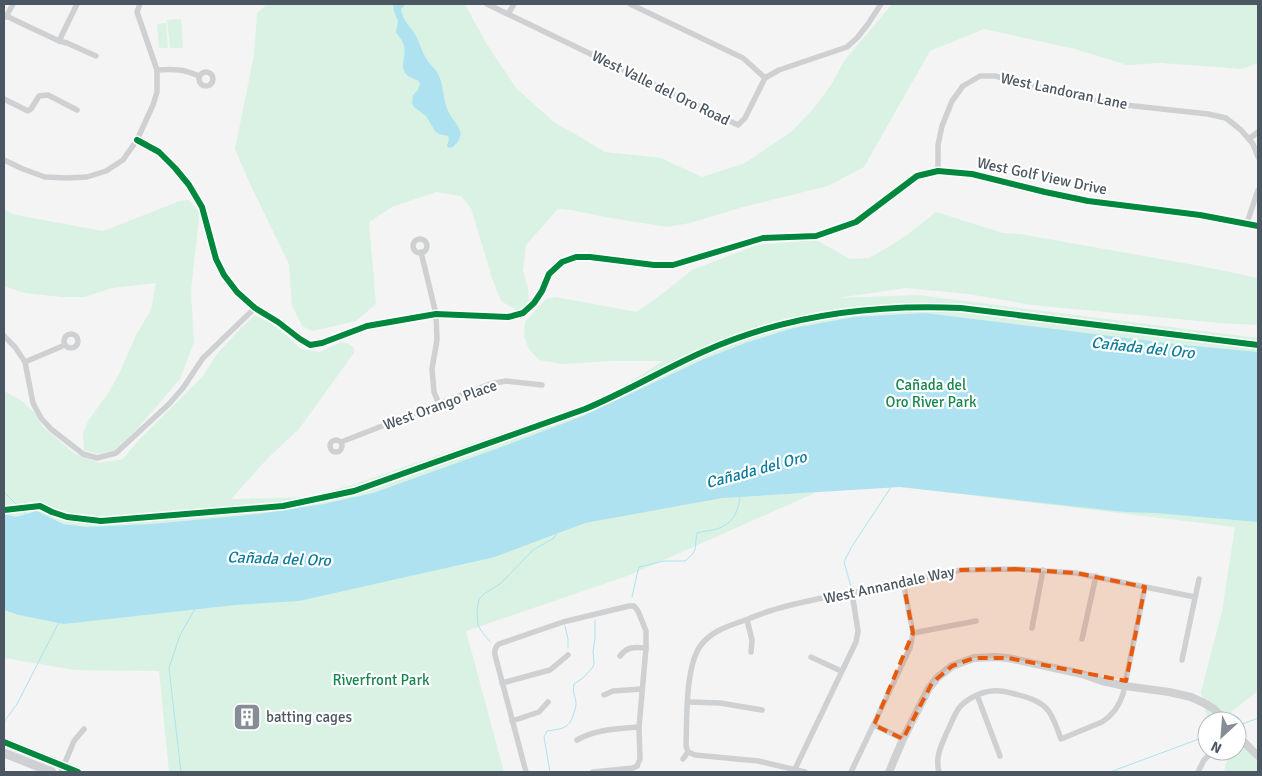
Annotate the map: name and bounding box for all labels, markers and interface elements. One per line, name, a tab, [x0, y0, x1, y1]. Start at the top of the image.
street label: West Valle del Oro Road	[589, 47, 733, 129]
street label: West Landoran Lane	[999, 69, 1129, 113]
street label: West Golf View Drive	[975, 153, 1109, 199]
water label: Cañada del Oro	[1090, 333, 1196, 363]
street label: West Orango Place	[381, 376, 499, 434]
park label: Cañada del Oro River Park	[886, 376, 977, 411]
water label: Cañada del Oro	[704, 447, 810, 493]
water label: Cañada del Oro	[227, 547, 332, 571]
street label: West Annandale Way	[822, 562, 956, 608]
park label: Riverfront Park	[333, 671, 430, 689]
building icon: batting cages	[232, 702, 262, 732]
place label: batting cages	[266, 708, 352, 726]
north arrow	[1197, 711, 1247, 761]
text: N	[1208, 737, 1225, 757]

